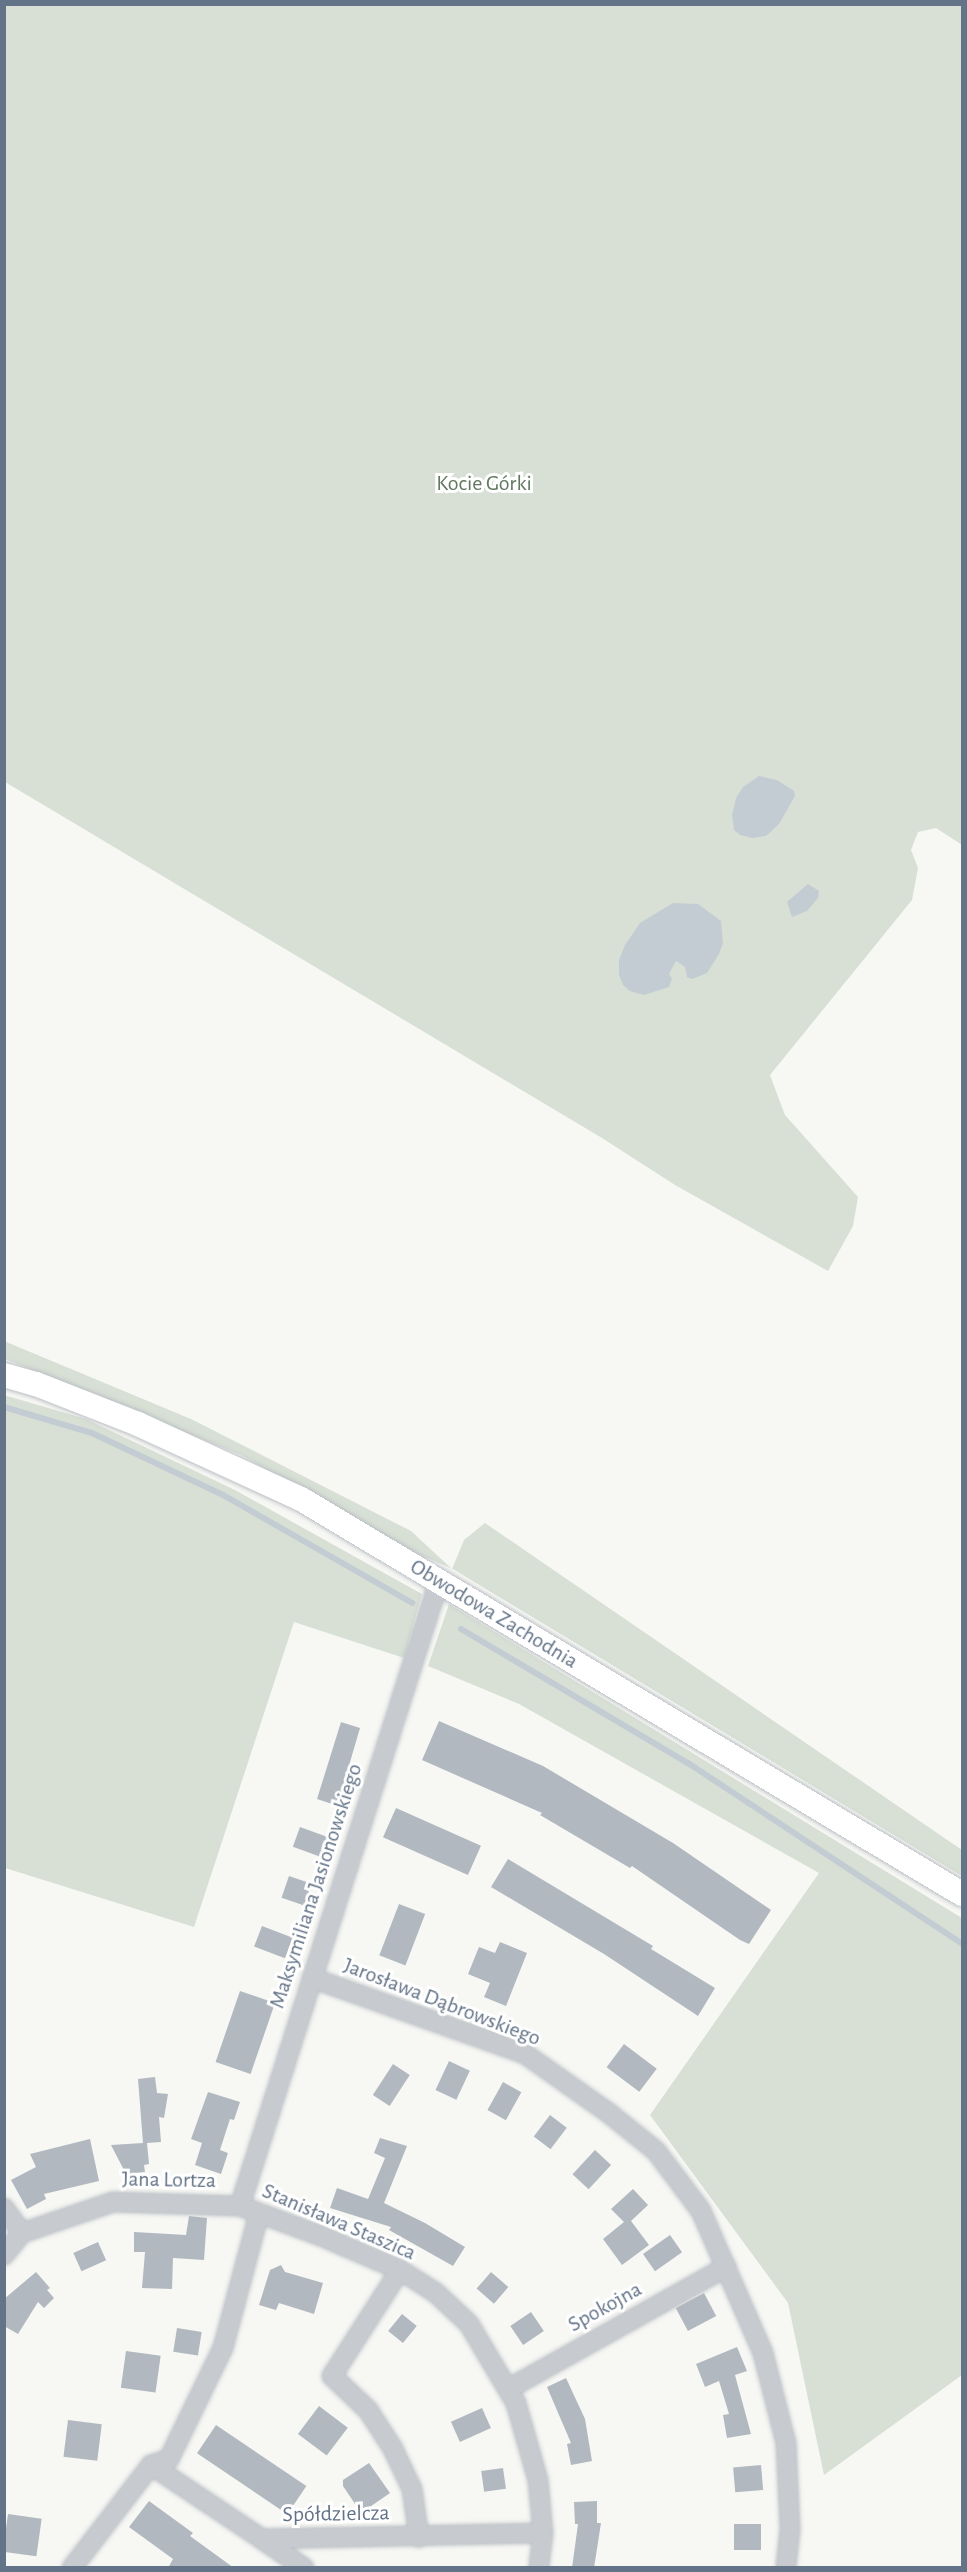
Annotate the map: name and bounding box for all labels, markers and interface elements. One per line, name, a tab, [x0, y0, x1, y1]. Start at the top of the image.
park label: Kocie Górki	[436, 471, 532, 497]
street label: Obwodowa Zachodnia	[405, 1553, 583, 1675]
street label: Maksymiliana Jasionowskiego	[264, 1760, 368, 2012]
street label: Jarosława Dąbrowskiego	[340, 1952, 544, 2052]
street label: Jana Lortza	[122, 2166, 216, 2194]
street label: Stanisława Staszica	[258, 2178, 420, 2266]
street label: Spokojna	[564, 2276, 646, 2338]
street label: Spółdzielcza	[282, 2500, 390, 2528]

